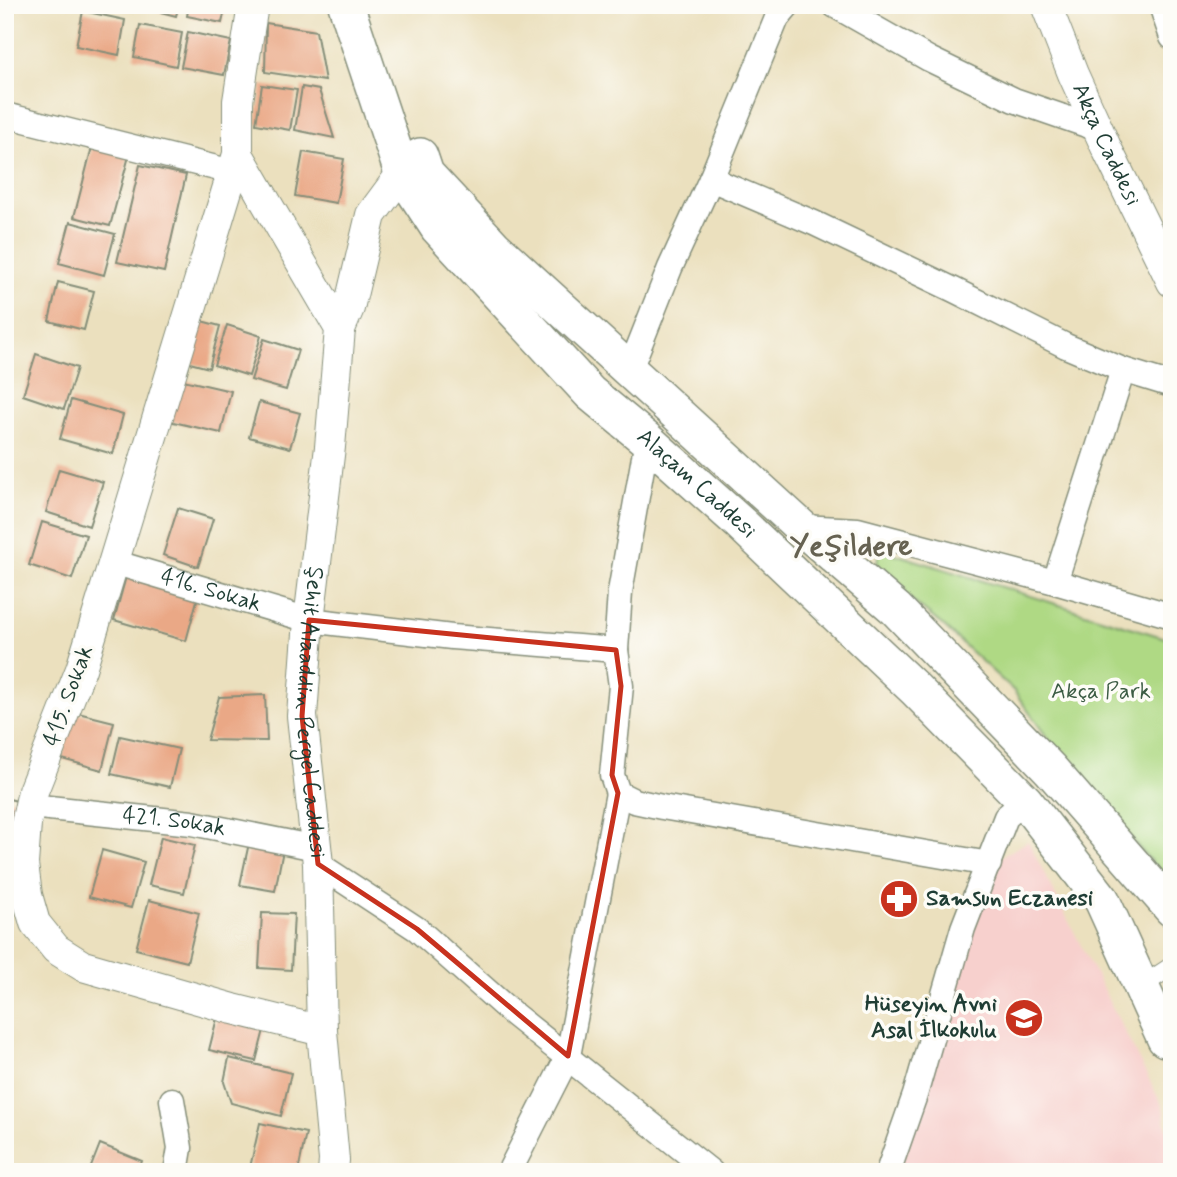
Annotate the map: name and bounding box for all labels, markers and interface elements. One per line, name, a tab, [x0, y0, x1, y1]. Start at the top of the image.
street label: Akça Caddesi	[1064, 79, 1148, 211]
street label: Alaçam Caddesi	[630, 422, 763, 546]
district label: Yeşildere	[790, 527, 912, 566]
street label: 416. Sokak	[157, 562, 265, 620]
street label: Şehit Alaaddin Pergel Caddesi	[287, 565, 332, 860]
street label: 415. Sokak	[37, 641, 101, 751]
park label: Akça Park	[1051, 677, 1151, 707]
street label: 421. Sokak	[121, 801, 228, 844]
pharmacy icon: Samsun Eczanesi	[878, 878, 920, 920]
place label: Samsun Eczanesi	[926, 884, 1093, 914]
place label: Hüseyin Avni Asal İlkokulu	[865, 990, 997, 1046]
school or university icon: Hüseyin Avni Asal İlkokulu	[1003, 997, 1045, 1039]

